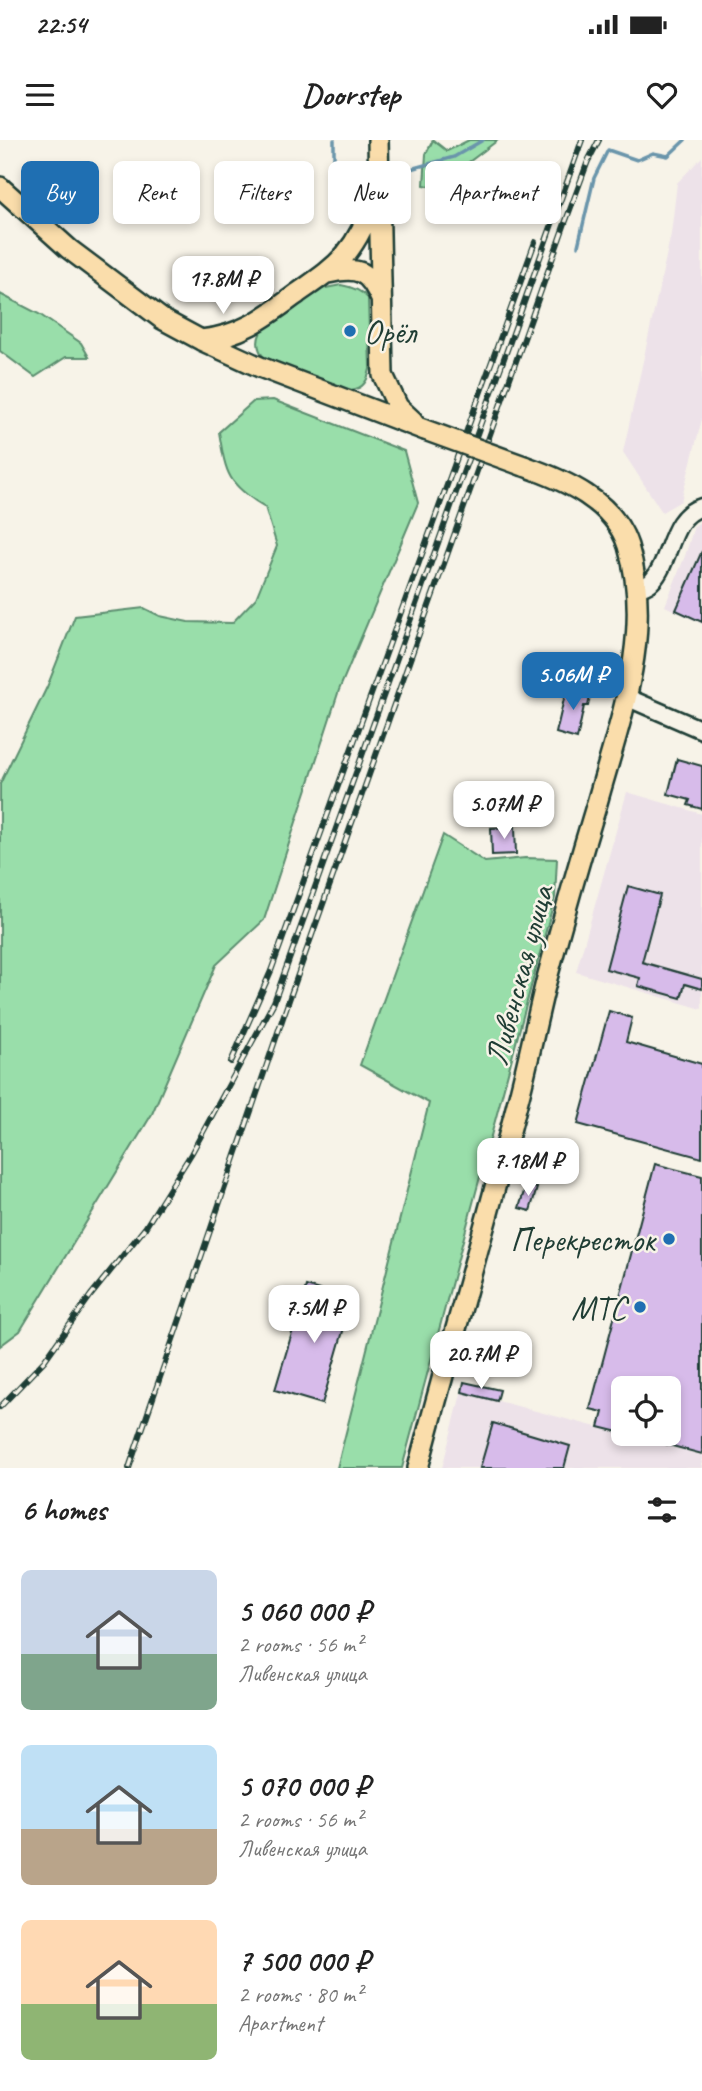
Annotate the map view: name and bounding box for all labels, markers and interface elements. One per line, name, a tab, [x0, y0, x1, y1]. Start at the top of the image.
text: 22:54	[35, 8, 87, 41]
text: Doorstep	[302, 74, 400, 115]
icon: menu	[21, 76, 59, 114]
icon: heart	[643, 76, 681, 114]
chip: Buy	[21, 161, 99, 224]
chip: Rent	[113, 161, 200, 224]
chip: Filters	[214, 161, 314, 224]
chip: New	[328, 161, 411, 224]
chip: Apartment	[425, 161, 561, 224]
pin: 17.8M ₽	[158, 256, 288, 316]
text: 17.8M ₽	[188, 264, 258, 293]
place label: Орёл	[364, 311, 418, 353]
marker: Орёл	[342, 323, 358, 339]
pin: 5.06M ₽	[508, 652, 638, 712]
text: 5.06M ₽	[538, 660, 608, 689]
pin: 5.07M ₽	[439, 782, 569, 841]
text: 5.07M ₽	[469, 789, 539, 818]
street label: Ливенская улица	[475, 878, 564, 1070]
pin: 7.18M ₽	[463, 1138, 593, 1198]
text: 7.18M ₽	[493, 1146, 563, 1175]
place label: Перекресток	[510, 1219, 657, 1261]
marker: Перекресток	[661, 1231, 677, 1247]
pin: 7.5M ₽	[257, 1286, 371, 1345]
place label: МТС	[571, 1287, 630, 1329]
text: 7.5M ₽	[284, 1293, 344, 1322]
marker: МТС	[632, 1299, 648, 1315]
pin: 20.7M ₽	[416, 1332, 546, 1391]
text: 20.7M ₽	[446, 1339, 516, 1368]
map controls	[611, 1376, 681, 1446]
button: locate	[611, 1376, 681, 1446]
text: 6 homes	[21, 1491, 106, 1529]
icon: filters	[643, 1491, 681, 1529]
text: 5 060 000 ₽	[238, 1592, 370, 1630]
icon: home	[77, 1598, 161, 1682]
text: 2 rooms · 56 m²	[238, 1630, 362, 1659]
text: Ливенская улица	[238, 1659, 367, 1688]
text: 5 070 000 ₽	[238, 1767, 369, 1805]
icon: home	[77, 1773, 161, 1857]
text: 2 rooms · 56 m²	[238, 1805, 362, 1834]
text: Ливенская улица	[238, 1834, 367, 1863]
text: 7 500 000 ₽	[238, 1942, 369, 1980]
icon: home	[77, 1948, 161, 2032]
text: 2 rooms · 80 m²	[238, 1980, 362, 2009]
text: Apartment	[238, 2009, 323, 2038]

